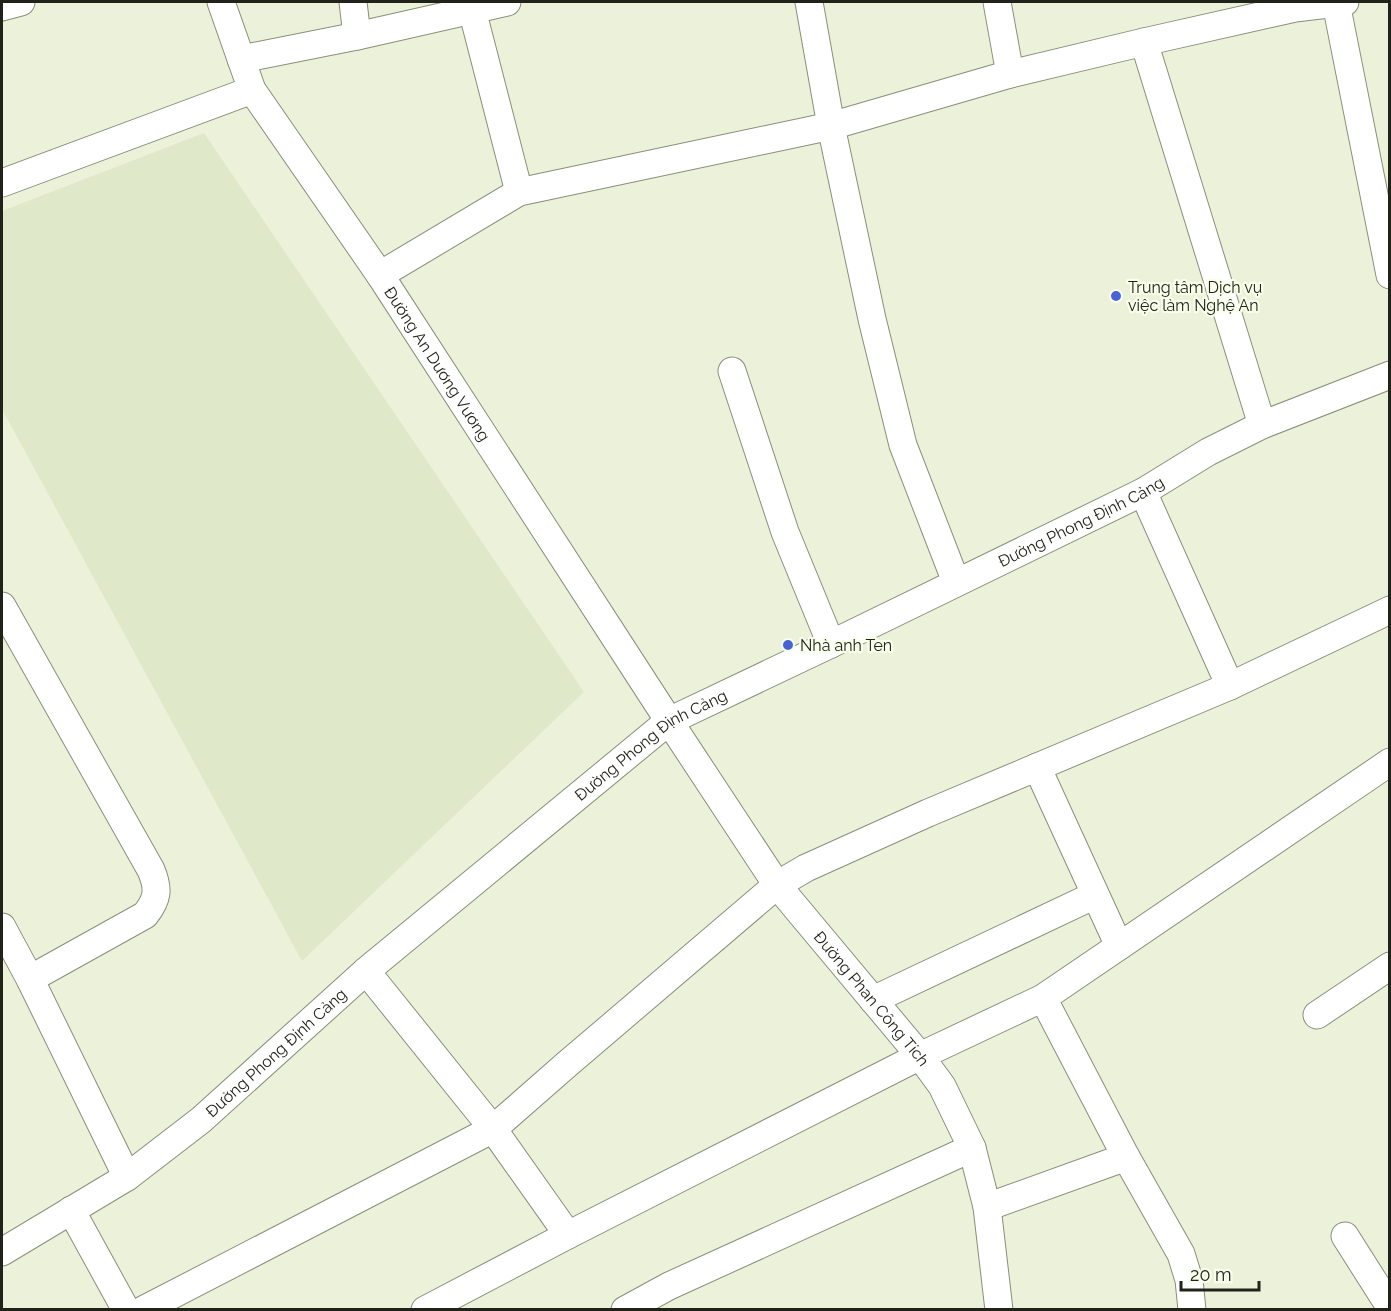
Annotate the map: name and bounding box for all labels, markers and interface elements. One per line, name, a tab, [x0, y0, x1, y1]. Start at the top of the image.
place label: Trung tâm Dịch vụ việc làm Nghệ An	[1128, 278, 1262, 315]
street label: Đường An Dương Vương	[381, 283, 494, 444]
marker: Trung tâm Dịch vụ việc làm Nghệ An	[1109, 289, 1123, 303]
street label: Đường Phong Định Cảng	[995, 472, 1167, 571]
place label: Nhà anh Ten	[800, 636, 892, 655]
marker: Nhà anh Ten	[781, 638, 795, 652]
street label: Đường Phong Định Cảng	[571, 685, 730, 805]
street label: Đường Phan Công Tích	[810, 927, 934, 1070]
street label: Đường Phong Định Cảng	[202, 984, 350, 1121]
scale bar	[1181, 1254, 1259, 1292]
text: 20 m	[1190, 1264, 1232, 1285]

